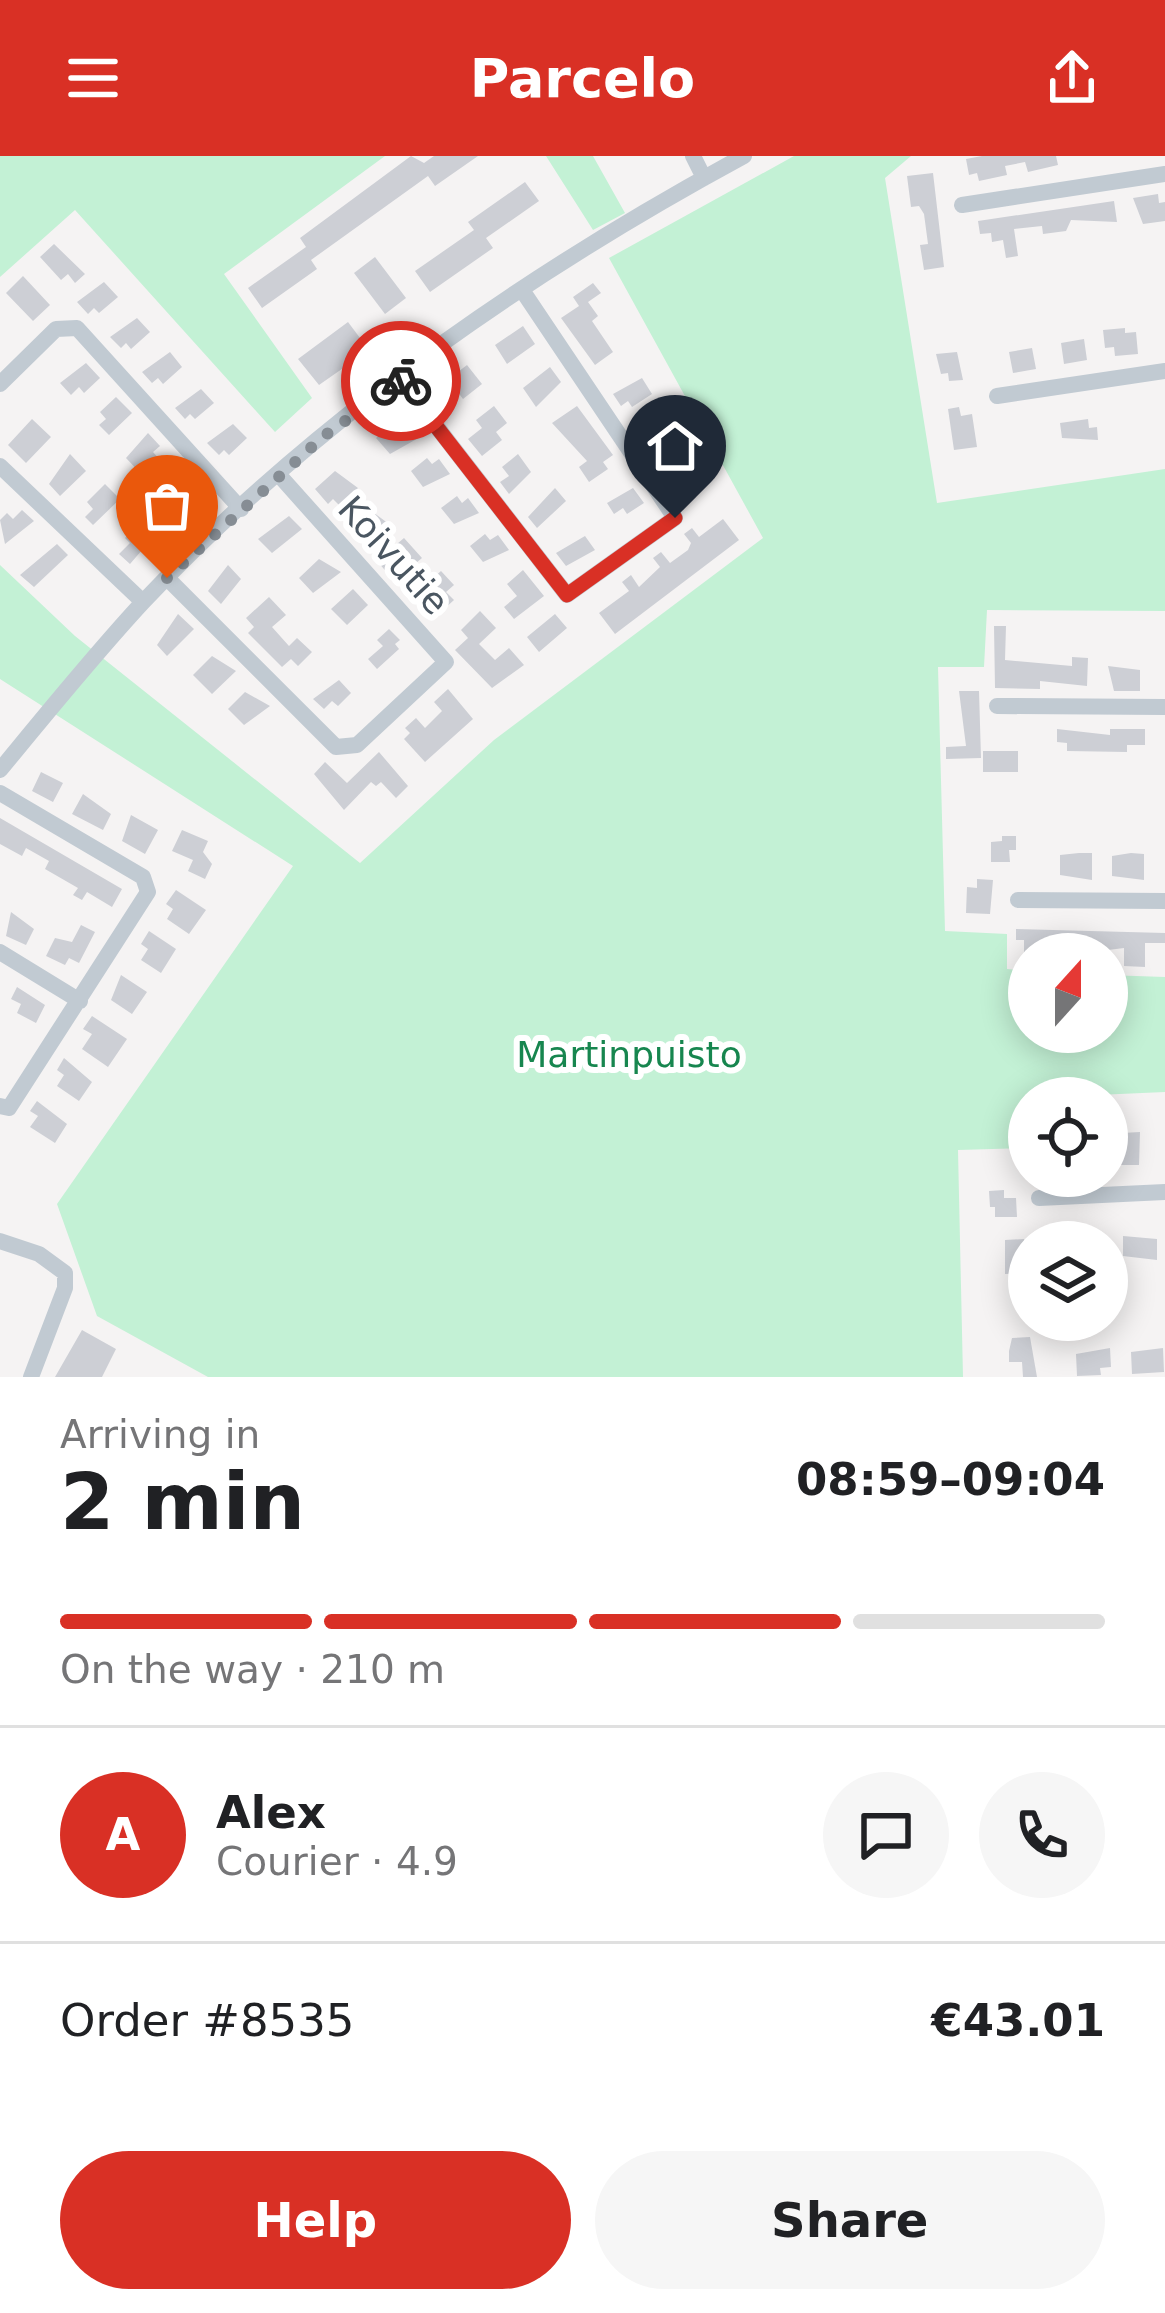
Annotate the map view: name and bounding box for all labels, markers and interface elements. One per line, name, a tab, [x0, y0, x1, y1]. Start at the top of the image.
icon: menu	[60, 45, 126, 111]
icon: share	[1039, 45, 1105, 111]
text: Parcelo	[470, 47, 695, 110]
courier	[341, 321, 461, 441]
icon: bike	[368, 348, 434, 414]
pin	[624, 395, 726, 518]
icon: home	[642, 413, 708, 479]
pin	[116, 455, 218, 578]
icon: bag	[134, 473, 200, 539]
street label: Koivutie	[330, 488, 457, 623]
north arrow	[1008, 933, 1128, 1053]
map controls	[1008, 933, 1128, 1341]
park label: Martinpuisto	[516, 1034, 742, 1075]
button: locate	[1008, 1077, 1128, 1197]
button: layers	[1008, 1221, 1128, 1341]
text: Arriving in	[60, 1412, 260, 1457]
text: 08:59–09:04	[796, 1453, 1105, 1506]
text: 2 min	[60, 1457, 305, 1547]
text: On the way · 210 m	[60, 1647, 445, 1692]
button: chat	[823, 1772, 949, 1898]
button: phone	[979, 1772, 1105, 1898]
text: Alex	[216, 1786, 326, 1839]
text: A	[106, 1808, 140, 1861]
text: Courier · 4.9	[216, 1839, 458, 1884]
text: Order #8535	[60, 1994, 354, 2047]
text: €43.01	[931, 1994, 1105, 2047]
button: Help	[60, 2151, 571, 2289]
button: Share	[595, 2151, 1105, 2289]

